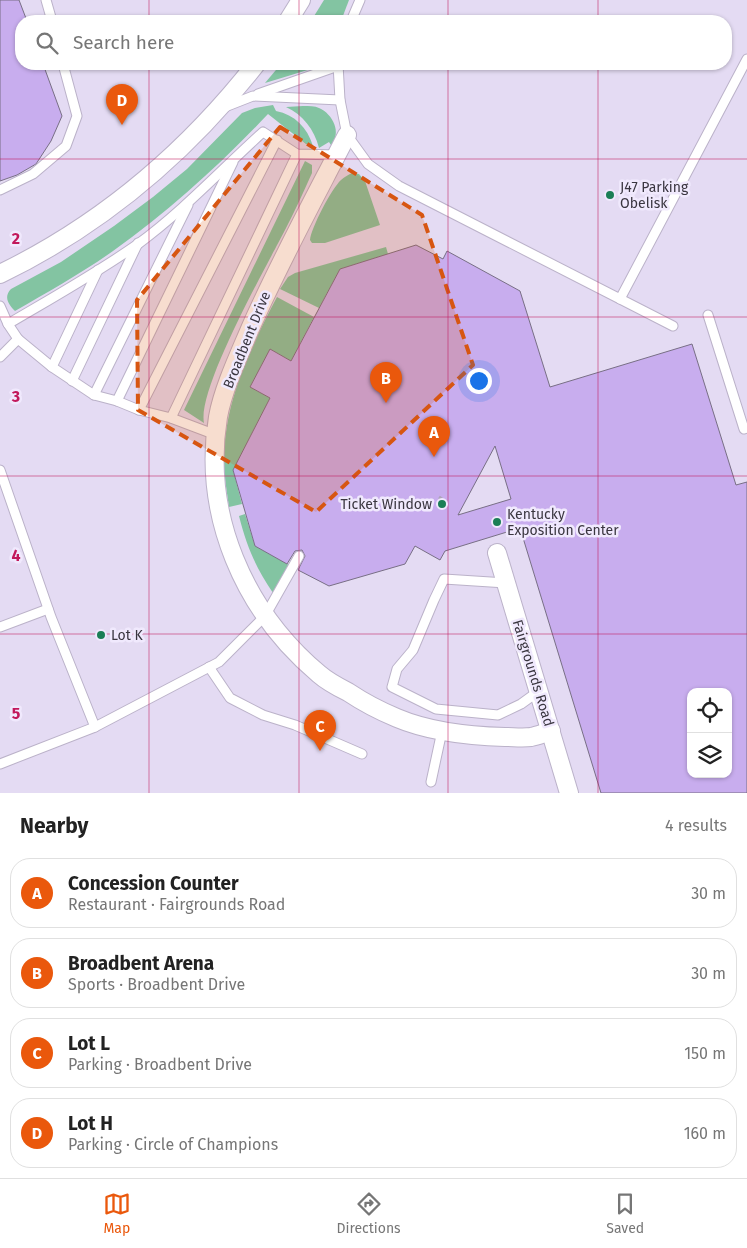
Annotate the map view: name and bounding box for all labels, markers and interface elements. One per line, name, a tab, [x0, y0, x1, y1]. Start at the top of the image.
search box	[15, 15, 732, 70]
icon: search	[33, 29, 61, 57]
text: Search here	[73, 31, 174, 54]
pin: D	[106, 84, 138, 125]
place label: J47 Parking Obelisk	[620, 179, 689, 212]
marker: J47 Parking Obelisk	[604, 189, 616, 201]
text: 2	[12, 229, 20, 248]
street label: Broadbent Drive	[220, 289, 274, 391]
pin: B	[370, 362, 402, 403]
your location	[466, 368, 492, 394]
text: 3	[11, 387, 20, 406]
pin: A	[418, 416, 450, 457]
place label: Ticket Window	[340, 496, 432, 513]
marker: Ticket Window	[436, 498, 448, 510]
place label: Kentucky Exposition Center	[507, 506, 619, 539]
marker: Kentucky Exposition Center	[491, 516, 503, 528]
text: 4	[11, 546, 21, 565]
street label: Fairgrounds Road	[509, 618, 557, 728]
place label: Lot K	[111, 627, 144, 644]
marker: Lot K	[95, 629, 107, 641]
map controls	[687, 688, 732, 778]
button: locate	[687, 688, 732, 733]
text: 5	[12, 704, 21, 723]
pin: C	[304, 710, 336, 751]
button: layers	[687, 733, 732, 778]
text: Nearby	[20, 813, 88, 839]
text: 4 results	[665, 816, 727, 835]
text: Concession Counter	[68, 872, 239, 895]
text: A	[32, 884, 42, 903]
text: 30 m	[691, 884, 726, 903]
text: Restaurant · Fairgrounds Road	[68, 895, 285, 914]
text: Broadbent Arena	[68, 952, 214, 975]
text: B	[32, 964, 42, 983]
text: 30 m	[691, 964, 726, 983]
text: Sports · Broadbent Drive	[68, 975, 245, 994]
text: Lot L	[68, 1032, 110, 1055]
text: C	[32, 1044, 42, 1063]
text: 150 m	[684, 1044, 726, 1063]
text: Parking · Broadbent Drive	[68, 1055, 252, 1074]
text: Lot H	[68, 1112, 113, 1135]
text: D	[32, 1124, 42, 1143]
text: 160 m	[684, 1124, 726, 1143]
text: Parking · Circle of Champions	[68, 1135, 278, 1154]
tab: Map	[103, 1190, 131, 1237]
tab: Directions	[336, 1190, 401, 1237]
tab: Saved	[606, 1190, 644, 1237]

